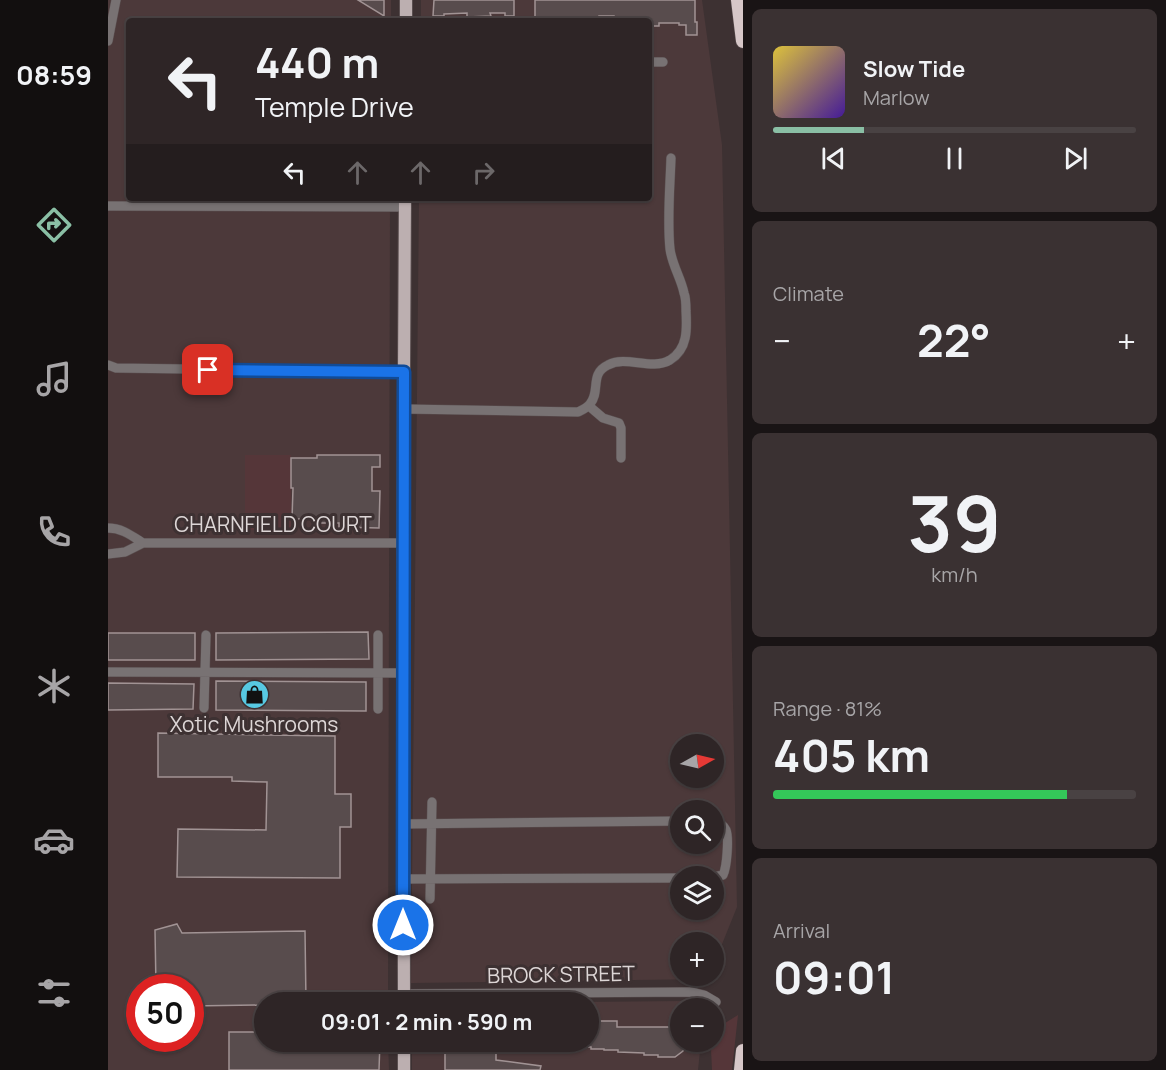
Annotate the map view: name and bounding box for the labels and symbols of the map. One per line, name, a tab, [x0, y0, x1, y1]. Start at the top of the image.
pin	[182, 344, 233, 395]
street label: CHARNFIELD COURT	[174, 510, 372, 538]
shop icon: Xotic Mushrooms	[238, 678, 270, 710]
place label: Xotic Mushrooms	[170, 710, 338, 738]
north arrow	[670, 734, 724, 788]
position arrow	[371, 893, 435, 957]
street label: BROCK STREET	[487, 959, 636, 989]
speed limit sign: 50	[126, 974, 204, 1052]

